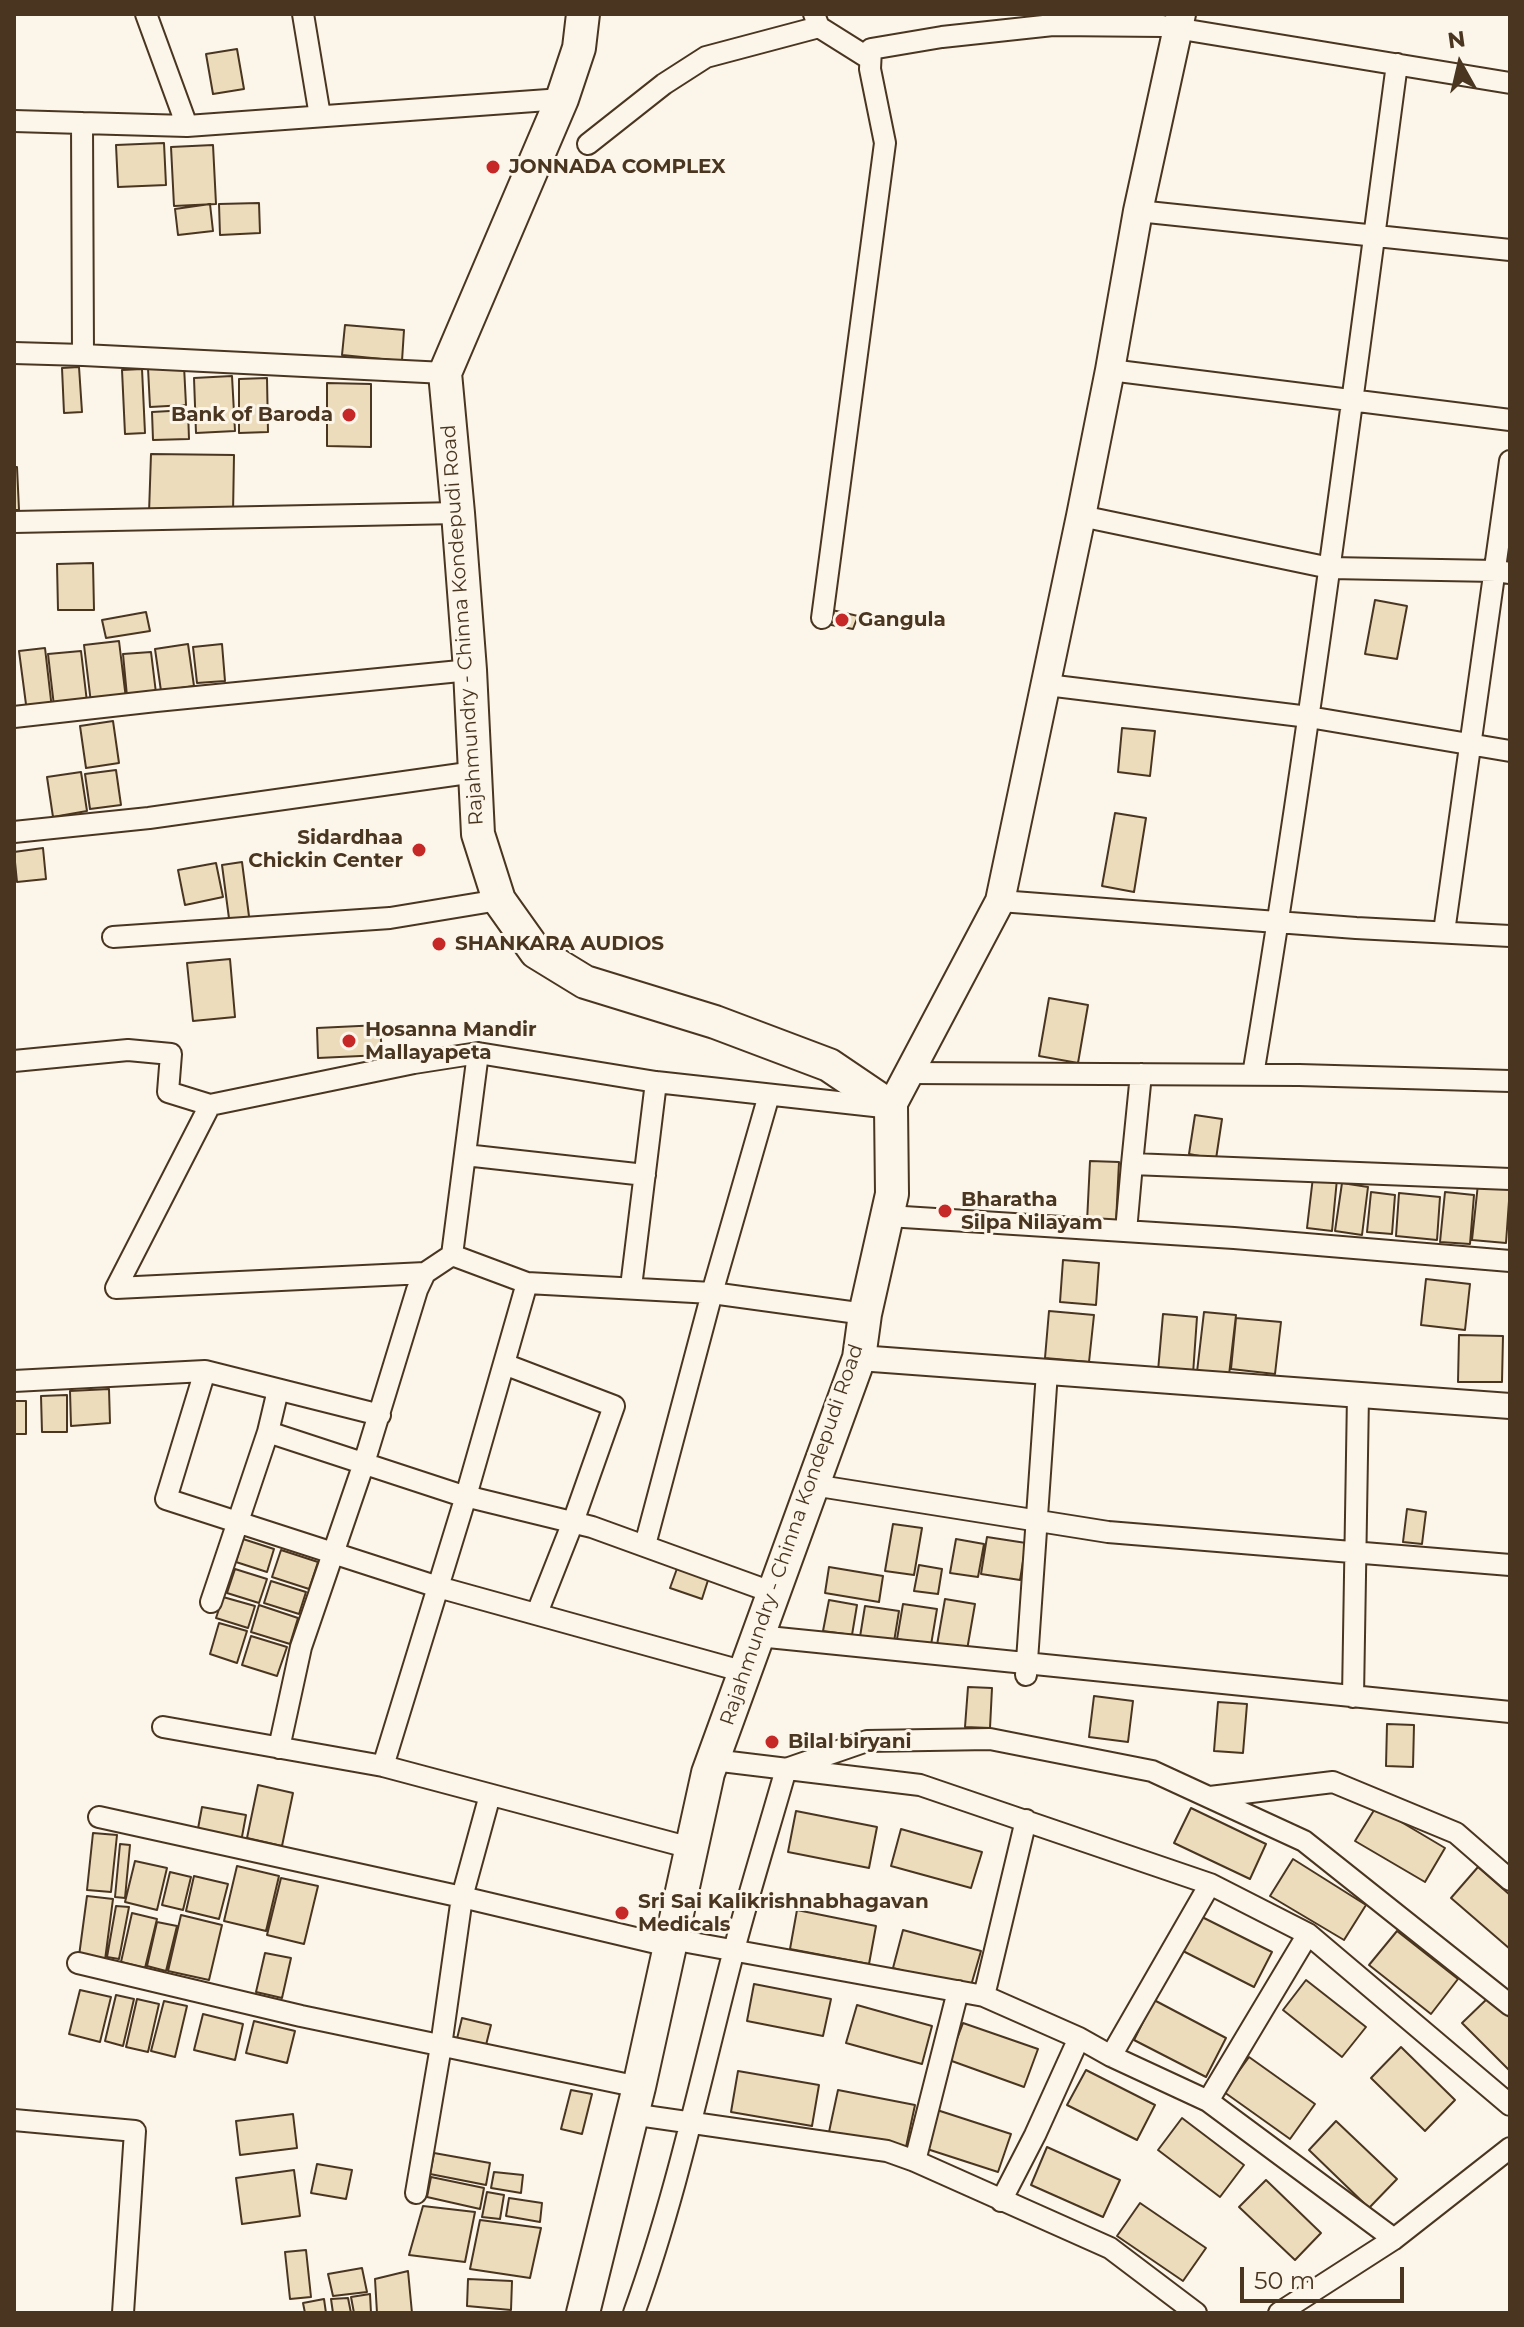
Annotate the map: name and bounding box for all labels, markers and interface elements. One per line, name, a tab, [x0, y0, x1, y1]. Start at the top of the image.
north arrow	[1420, 24, 1500, 104]
text: N	[1446, 25, 1467, 54]
place label: JONNADA COMPLEX	[509, 155, 726, 179]
marker: JONNADA COMPLEX	[484, 158, 502, 176]
place label: Bank of Baroda	[171, 403, 333, 427]
marker: Bank of Baroda	[340, 406, 358, 424]
street label: Rajahmundry - Chinna Kondepudi Road	[437, 424, 489, 826]
place label: Gangula	[858, 608, 946, 632]
marker: Gangula	[833, 611, 851, 629]
place label: Sidardhaa Chickin Center	[248, 826, 403, 873]
marker: Sidardhaa Chickin Center	[410, 841, 428, 859]
place label: SHANKARA AUDIOS	[455, 932, 664, 956]
marker: SHANKARA AUDIOS	[430, 935, 448, 953]
place label: Hosanna Mandir Mallayapeta	[365, 1018, 537, 1065]
marker: Hosanna Mandir Mallayapeta	[340, 1032, 358, 1050]
place label: Bharatha Silpa Nilayam	[961, 1188, 1103, 1235]
marker: Bharatha Silpa Nilayam	[936, 1202, 954, 1220]
street label: Rajahmundry - Chinna Kondepudi Road	[715, 1341, 869, 1729]
place label: Bilal biryani	[788, 1730, 912, 1754]
marker: Bilal biryani	[763, 1733, 781, 1751]
place label: Sri Sai Kalikrishnabhagavan Medicals	[638, 1890, 929, 1937]
marker: Sri Sai Kalikrishnabhagavan Medicals	[613, 1904, 631, 1922]
scale bar	[1244, 2251, 1408, 2301]
text: 50 m	[1254, 2266, 1315, 2295]

